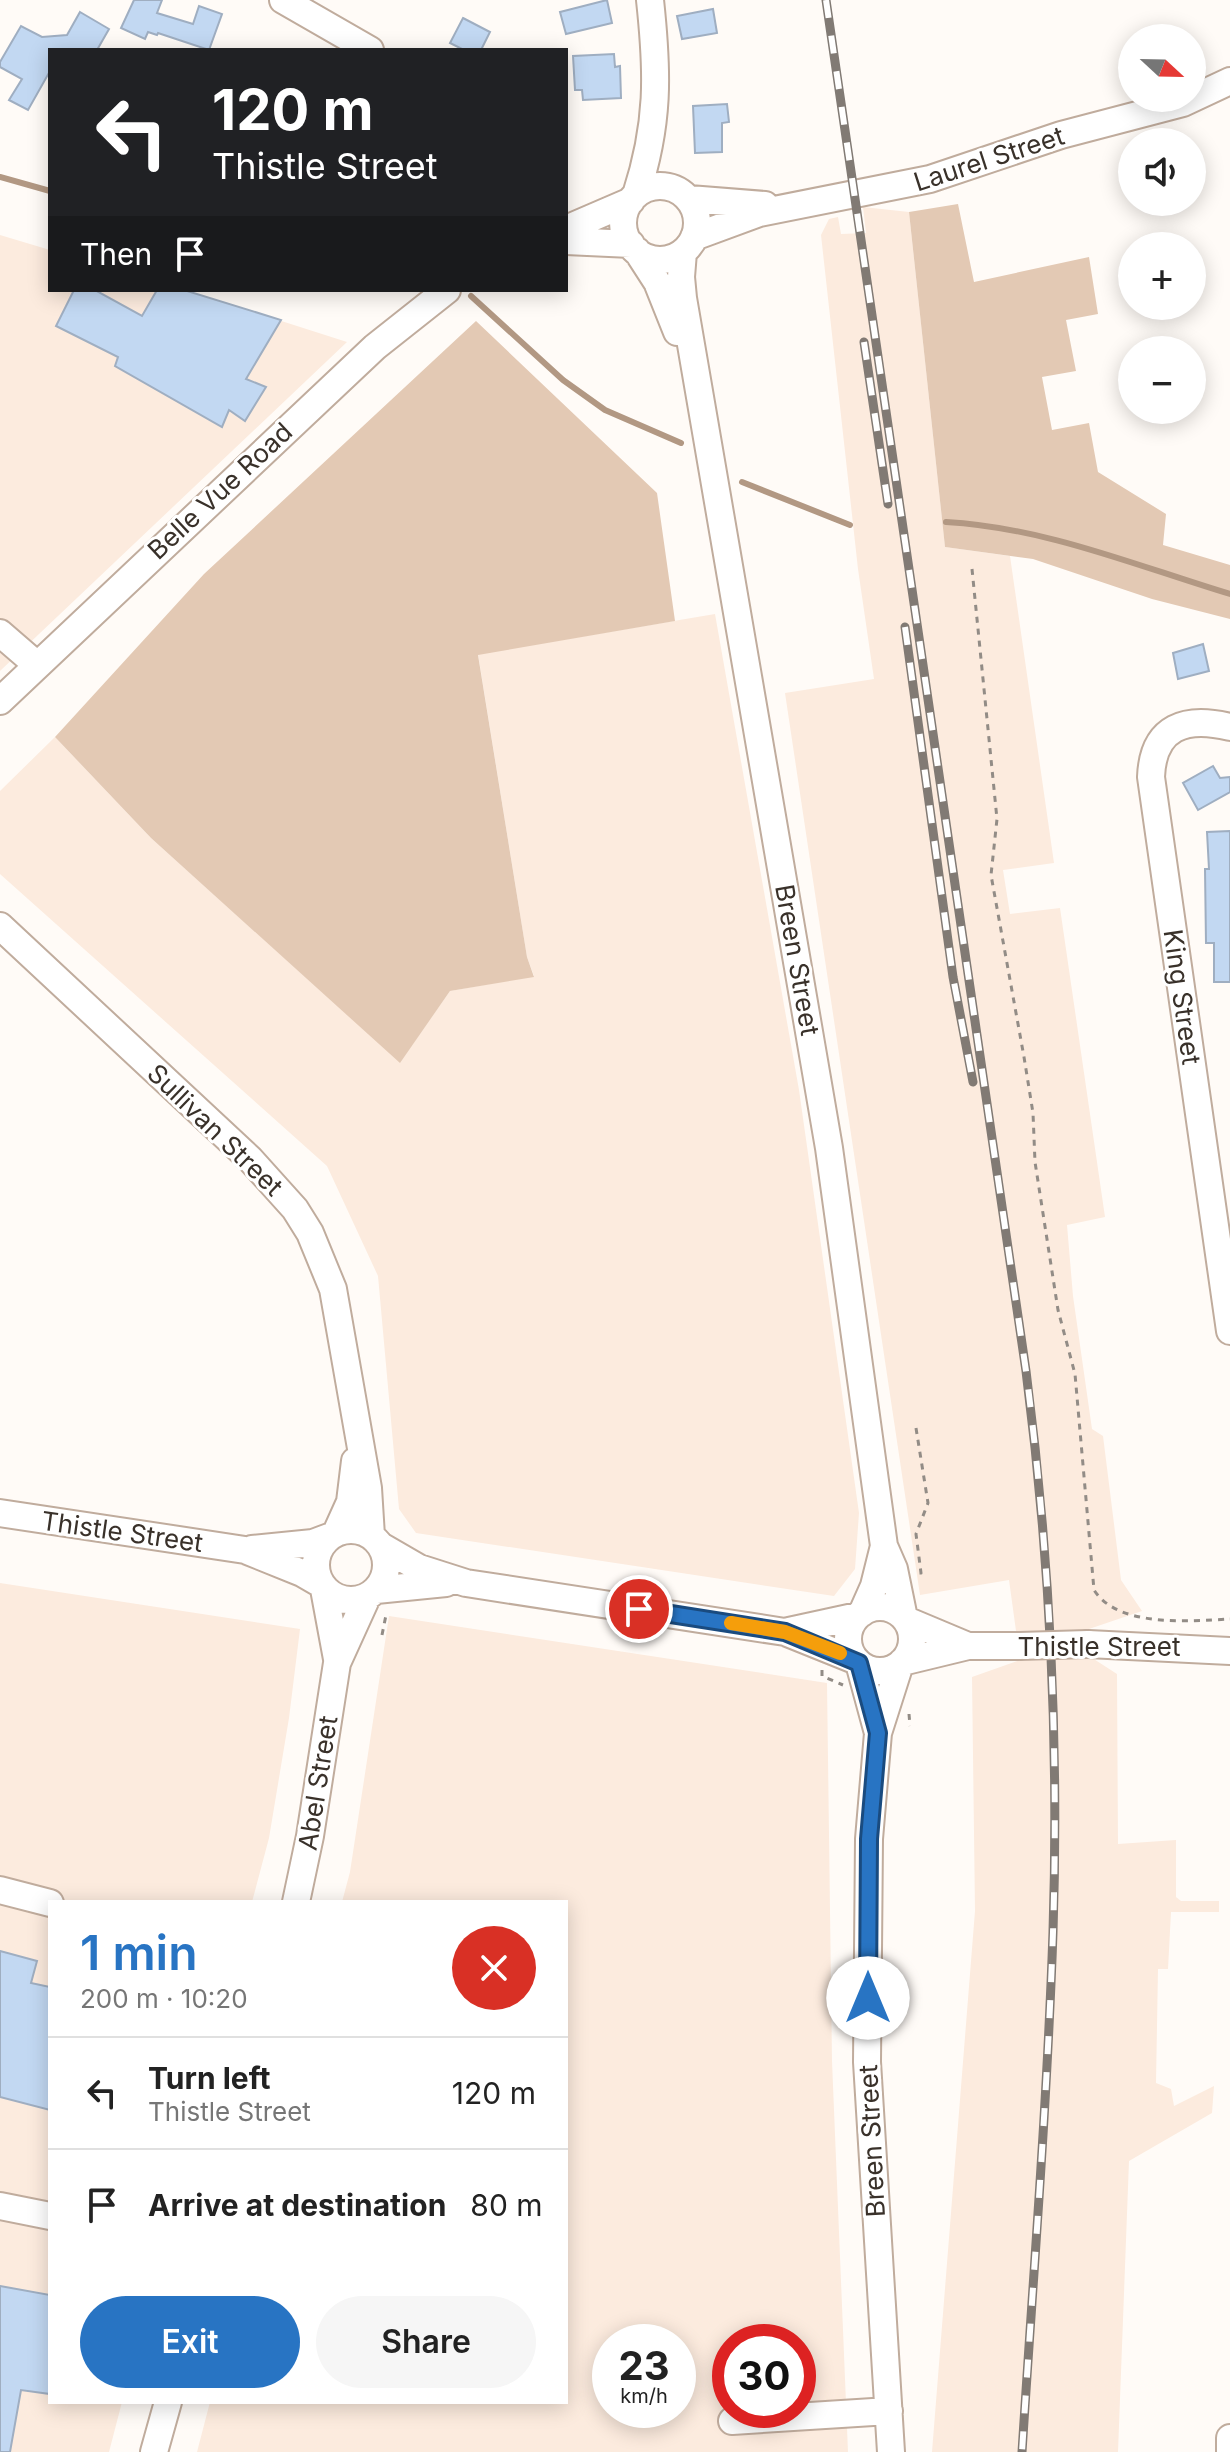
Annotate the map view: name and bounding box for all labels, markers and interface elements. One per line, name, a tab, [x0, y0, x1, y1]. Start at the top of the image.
north arrow	[1118, 24, 1206, 112]
map controls	[1118, 24, 1206, 424]
text: 120 m	[212, 76, 374, 144]
icon: left	[80, 80, 184, 184]
street label: Laurel Street	[910, 120, 1068, 197]
button: sound	[1118, 128, 1206, 216]
text: Thistle Street	[212, 144, 437, 188]
icon: arrive	[168, 232, 212, 276]
button: +	[1118, 232, 1206, 320]
text: Then	[80, 236, 152, 272]
button: −	[1118, 336, 1206, 424]
street label: Belle Vue Road	[141, 416, 298, 565]
street label: Breen Street	[769, 882, 826, 1038]
street label: King Street	[1158, 927, 1207, 1067]
street label: Sullivan Street	[141, 1057, 289, 1202]
street label: Thistle Street	[39, 1505, 205, 1558]
pin	[605, 1575, 673, 1643]
icon: arrive	[617, 1587, 661, 1631]
street label: Thistle Street	[1018, 1631, 1180, 1662]
street label: Abel Street	[292, 1713, 343, 1853]
text: 1 min	[80, 1923, 198, 1982]
button: close	[452, 1926, 536, 2010]
position arrow	[826, 1956, 910, 2040]
text: 200 m · 10:20	[80, 1983, 248, 2014]
text: Turn left	[148, 2060, 270, 2096]
street label: Breen Street	[852, 2064, 891, 2218]
icon: left	[80, 2071, 124, 2115]
text: 120 m	[452, 2075, 536, 2111]
text: Thistle Street	[148, 2096, 311, 2127]
icon: arrive	[80, 2183, 124, 2227]
text: Arrive at destination	[148, 2187, 446, 2223]
text: 80 m	[470, 2187, 543, 2223]
button: Exit	[80, 2296, 300, 2388]
button: Share	[316, 2296, 536, 2388]
speed limit sign: 30	[712, 2324, 816, 2428]
text: 23	[618, 2341, 670, 2390]
text: km/h	[620, 2384, 668, 2408]

